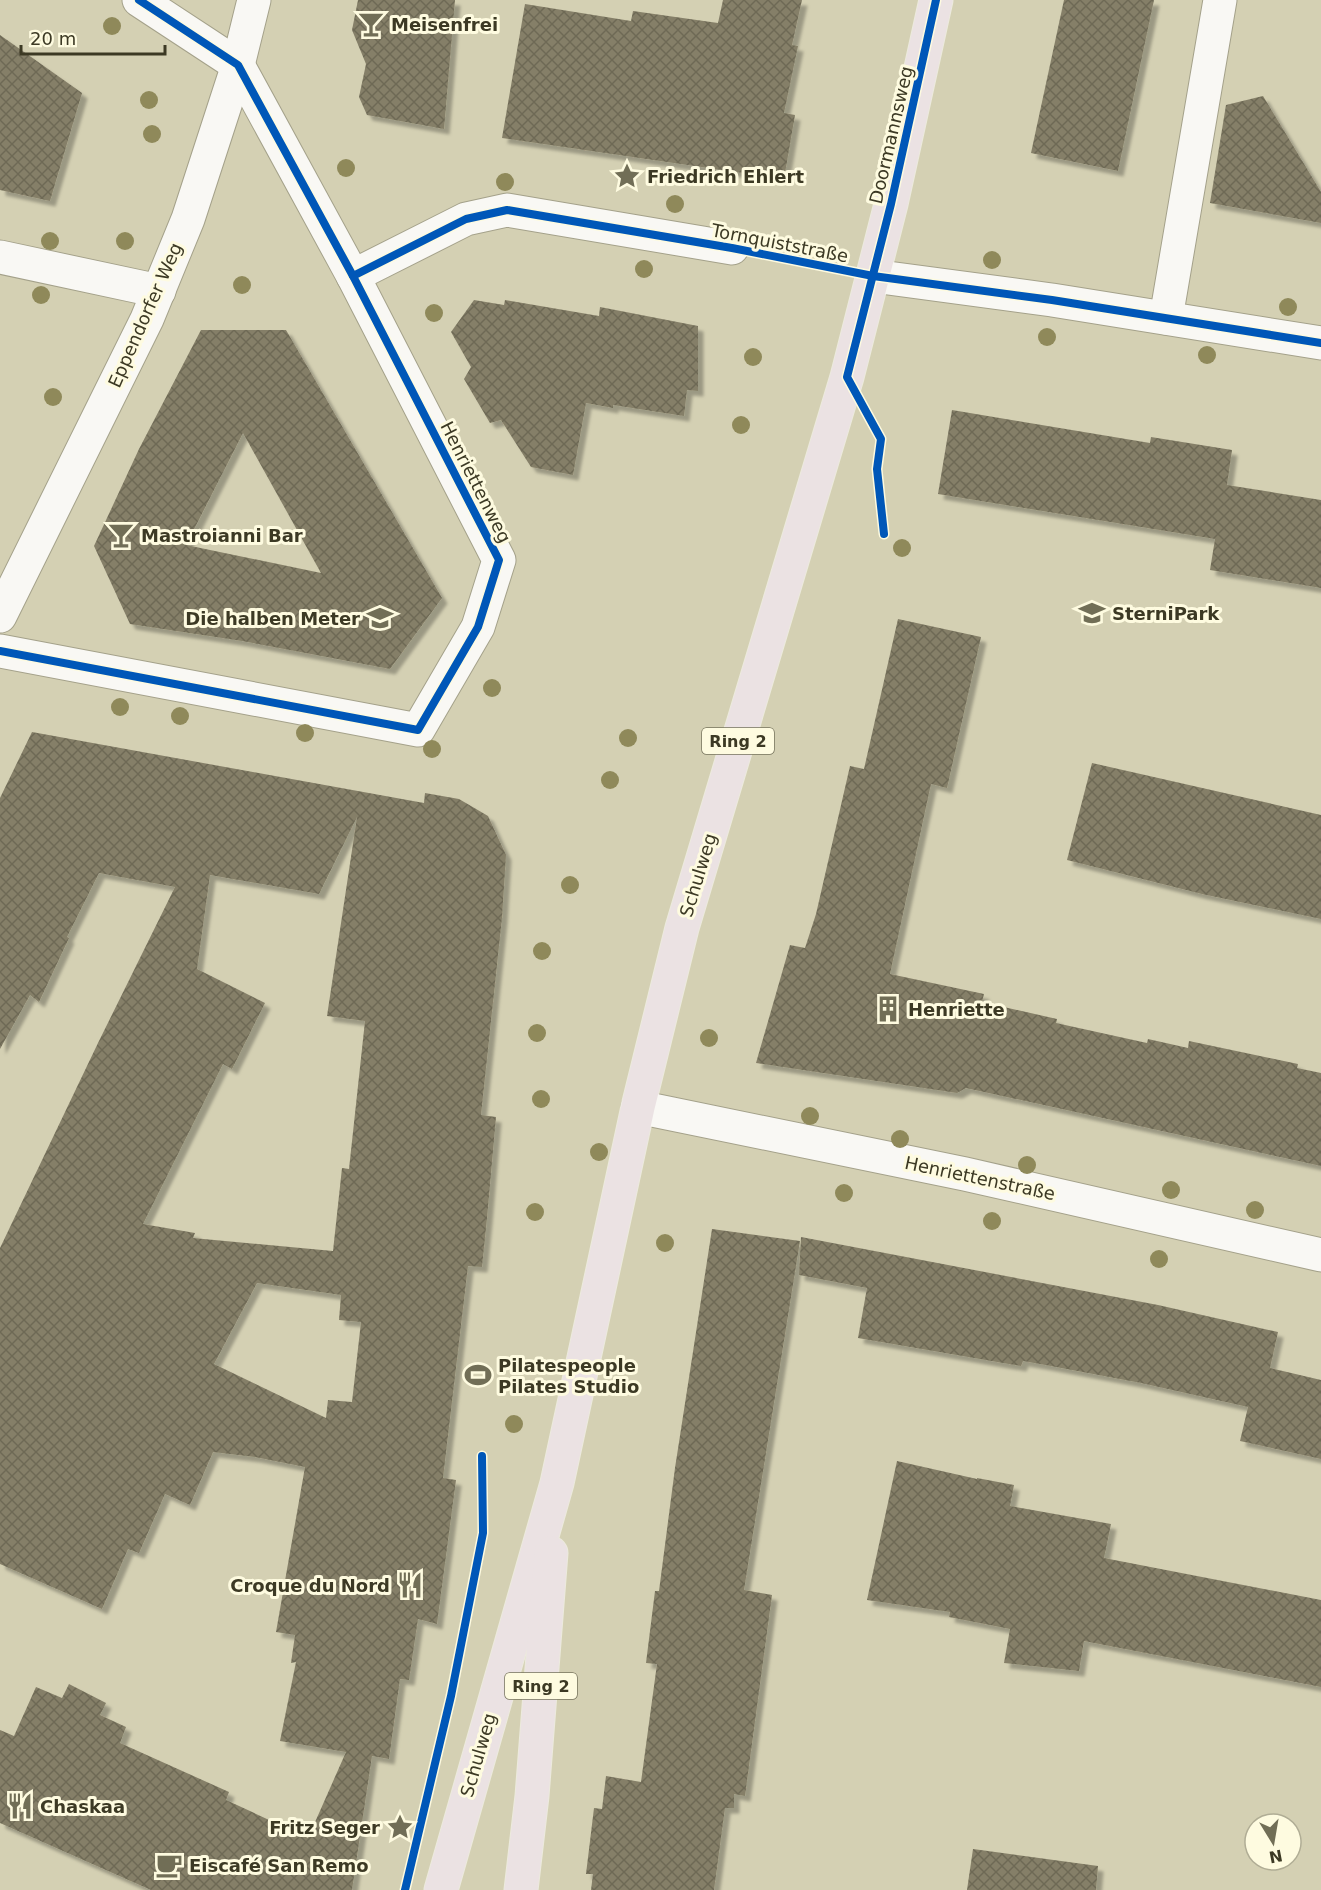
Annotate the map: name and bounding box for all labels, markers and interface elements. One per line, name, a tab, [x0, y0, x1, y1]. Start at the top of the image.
bar icon: Meisenfrei	[356, 9, 386, 39]
place label: Meisenfrei	[391, 14, 498, 35]
scale bar	[21, 18, 165, 56]
text: 20 m	[30, 28, 76, 49]
street label: Doormannsweg	[865, 64, 917, 206]
place icon: Friedrich Ehlert	[612, 161, 642, 191]
place label: Friedrich Ehlert	[647, 166, 804, 187]
street label: Tornquiststraße	[709, 219, 850, 267]
street label: Eppendorfer Weg	[104, 239, 186, 391]
street label: Henriettenweg	[436, 418, 516, 546]
bar icon: Mastroianni Bar	[106, 520, 136, 550]
place label: Mastroianni Bar	[141, 525, 303, 546]
school or university icon: SterniPark	[1077, 598, 1107, 628]
school or university icon: Die halben Meter	[365, 603, 395, 633]
place label: SterniPark	[1112, 603, 1220, 624]
place label: Die halben Meter	[185, 608, 360, 629]
road number: Ring 2	[702, 728, 774, 754]
street label: Schulweg	[675, 831, 721, 919]
building icon: Henriette	[873, 994, 903, 1024]
place label: Henriette	[908, 999, 1005, 1020]
street label: Henriettenstraße	[903, 1152, 1057, 1204]
place label: Pilatespeople Pilates Studio	[498, 1355, 639, 1397]
sports icon: Pilatespeople Pilates Studio	[463, 1360, 493, 1390]
restaurant icon: Croque du Nord	[395, 1570, 425, 1600]
place label: Croque du Nord	[230, 1575, 390, 1596]
road number: Ring 2	[505, 1673, 577, 1699]
street label: Schulweg	[456, 1711, 500, 1799]
restaurant icon: Chaskaa	[5, 1791, 35, 1821]
place label: Chaskaa	[40, 1796, 125, 1817]
place icon: Fritz Seger	[385, 1812, 415, 1842]
north arrow	[1243, 1812, 1303, 1872]
place label: Fritz Seger	[269, 1817, 380, 1838]
text: N	[1267, 1846, 1284, 1867]
cafe icon: Eiscafé San Remo	[154, 1850, 184, 1880]
place label: Eiscafé San Remo	[189, 1855, 369, 1876]

